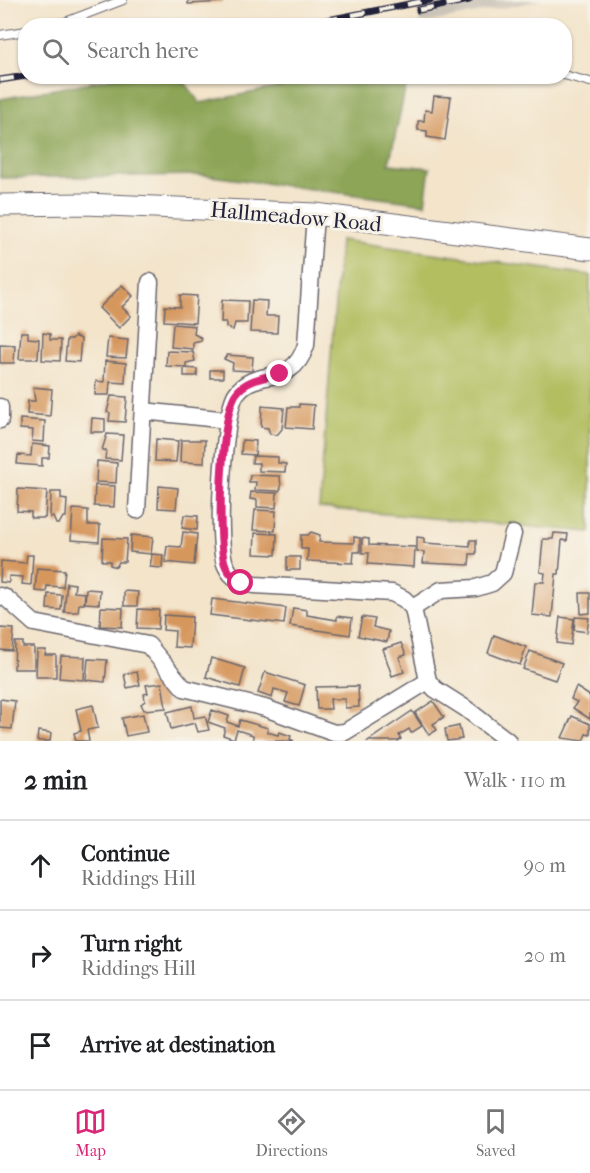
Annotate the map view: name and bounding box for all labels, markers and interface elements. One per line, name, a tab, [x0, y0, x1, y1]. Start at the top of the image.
search box	[18, 18, 572, 84]
icon: search	[39, 35, 72, 68]
text: Search here	[87, 38, 199, 64]
street label: Hallmeadow Road	[209, 197, 384, 238]
route end	[266, 360, 292, 386]
route start	[227, 569, 253, 595]
text: 2 min	[24, 765, 87, 796]
text: Walk · 110 m	[464, 769, 566, 792]
text: Continue	[81, 841, 170, 867]
icon: ahead	[24, 849, 57, 882]
text: 90 m	[524, 854, 566, 877]
text: Riddings Hill	[81, 867, 196, 890]
text: Turn right	[81, 931, 182, 957]
icon: right	[24, 939, 57, 972]
text: 20 m	[524, 944, 566, 967]
text: Riddings Hill	[81, 957, 196, 980]
icon: arrive	[24, 1029, 57, 1062]
text: Arrive at destination	[81, 1032, 275, 1058]
tab: Map	[74, 1105, 107, 1160]
tab: Directions	[256, 1105, 328, 1160]
tab: Saved	[476, 1105, 516, 1160]

